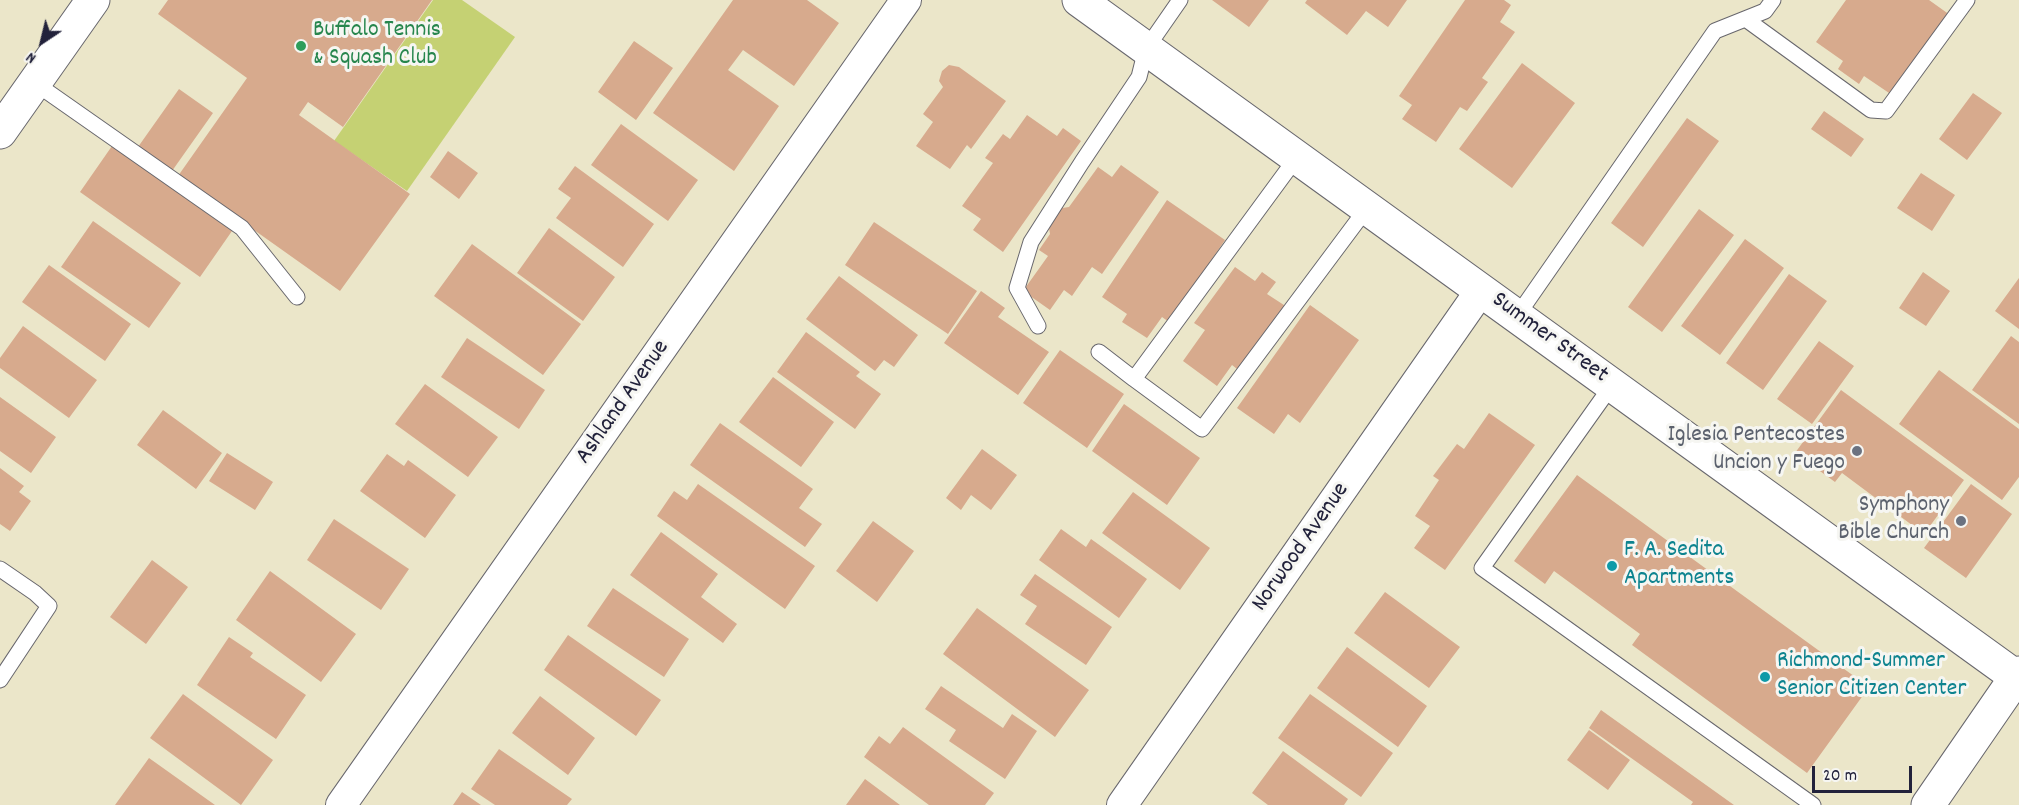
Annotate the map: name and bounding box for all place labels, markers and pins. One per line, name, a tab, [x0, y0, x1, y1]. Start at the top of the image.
place label: Buffalo Tennis & Squash Club	[313, 18, 441, 74]
marker: Buffalo Tennis & Squash Club	[294, 39, 308, 53]
place label: Iglesia Pentecostes Uncion y Fuego	[1668, 423, 1845, 479]
marker: Iglesia Pentecostes Uncion y Fuego	[1850, 444, 1864, 458]
place label: Symphony Bible Church	[1838, 493, 1949, 549]
marker: Symphony Bible Church	[1954, 514, 1968, 528]
place label: F. A. Sedita Apartments	[1624, 538, 1734, 594]
marker: F. A. Sedita Apartments	[1605, 559, 1619, 573]
place label: Richmond-Summer Senior Citizen Center	[1777, 649, 1966, 705]
marker: Richmond-Summer Senior Citizen Center	[1758, 670, 1772, 684]

